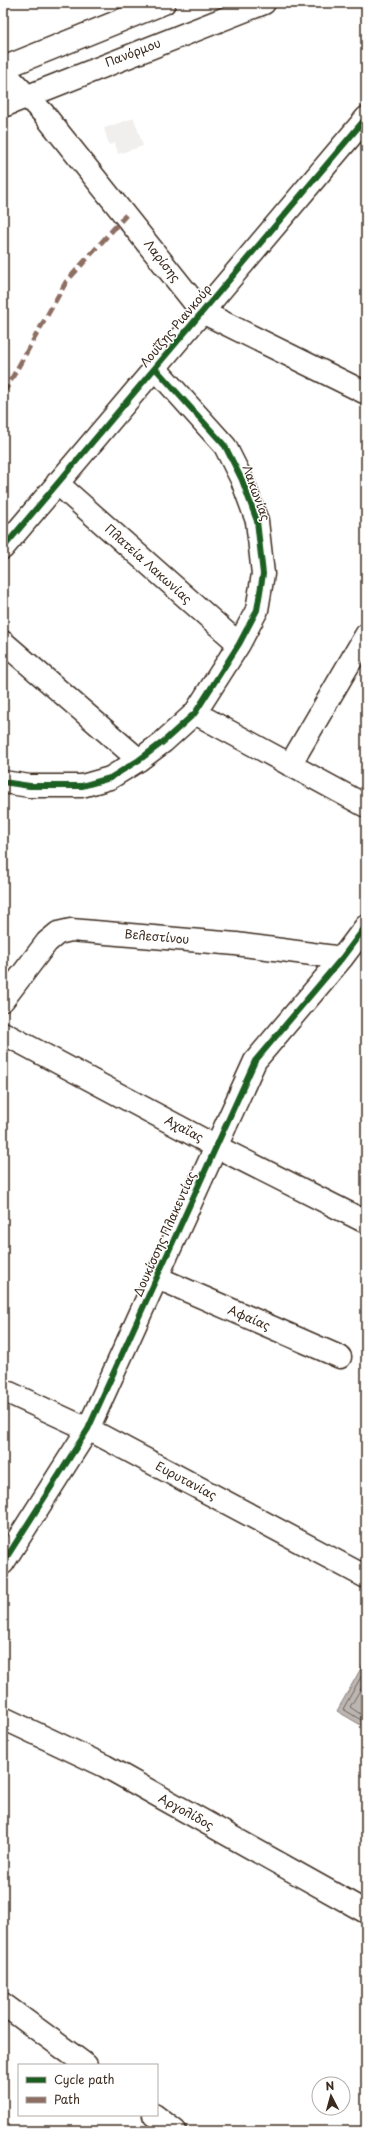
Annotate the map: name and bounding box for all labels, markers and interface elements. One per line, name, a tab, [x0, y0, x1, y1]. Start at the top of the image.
street label: Πανόρμου	[102, 33, 163, 71]
street label: Λαρίσης	[140, 235, 185, 285]
street label: Λουΐζης Ριανκούρ	[135, 280, 215, 371]
street label: Λακωνίας	[239, 462, 275, 523]
street label: Πλατεία Λακωνίας	[101, 519, 196, 607]
street label: Βελεστίνου	[124, 924, 190, 948]
street label: Αχαΐας	[162, 1110, 207, 1146]
street label: Δουκίσσης Πλακεντίας	[128, 1168, 200, 1299]
street label: Αφαίας	[225, 1300, 273, 1334]
street label: Ευρυτανίας	[153, 1456, 220, 1504]
street label: Αργολίδος	[155, 1788, 218, 1834]
legend	[18, 2064, 158, 2116]
text: Cycle path	[54, 2070, 115, 2088]
north arrow	[311, 2076, 351, 2116]
text: N	[325, 2077, 335, 2094]
text: Path	[54, 2090, 80, 2108]

